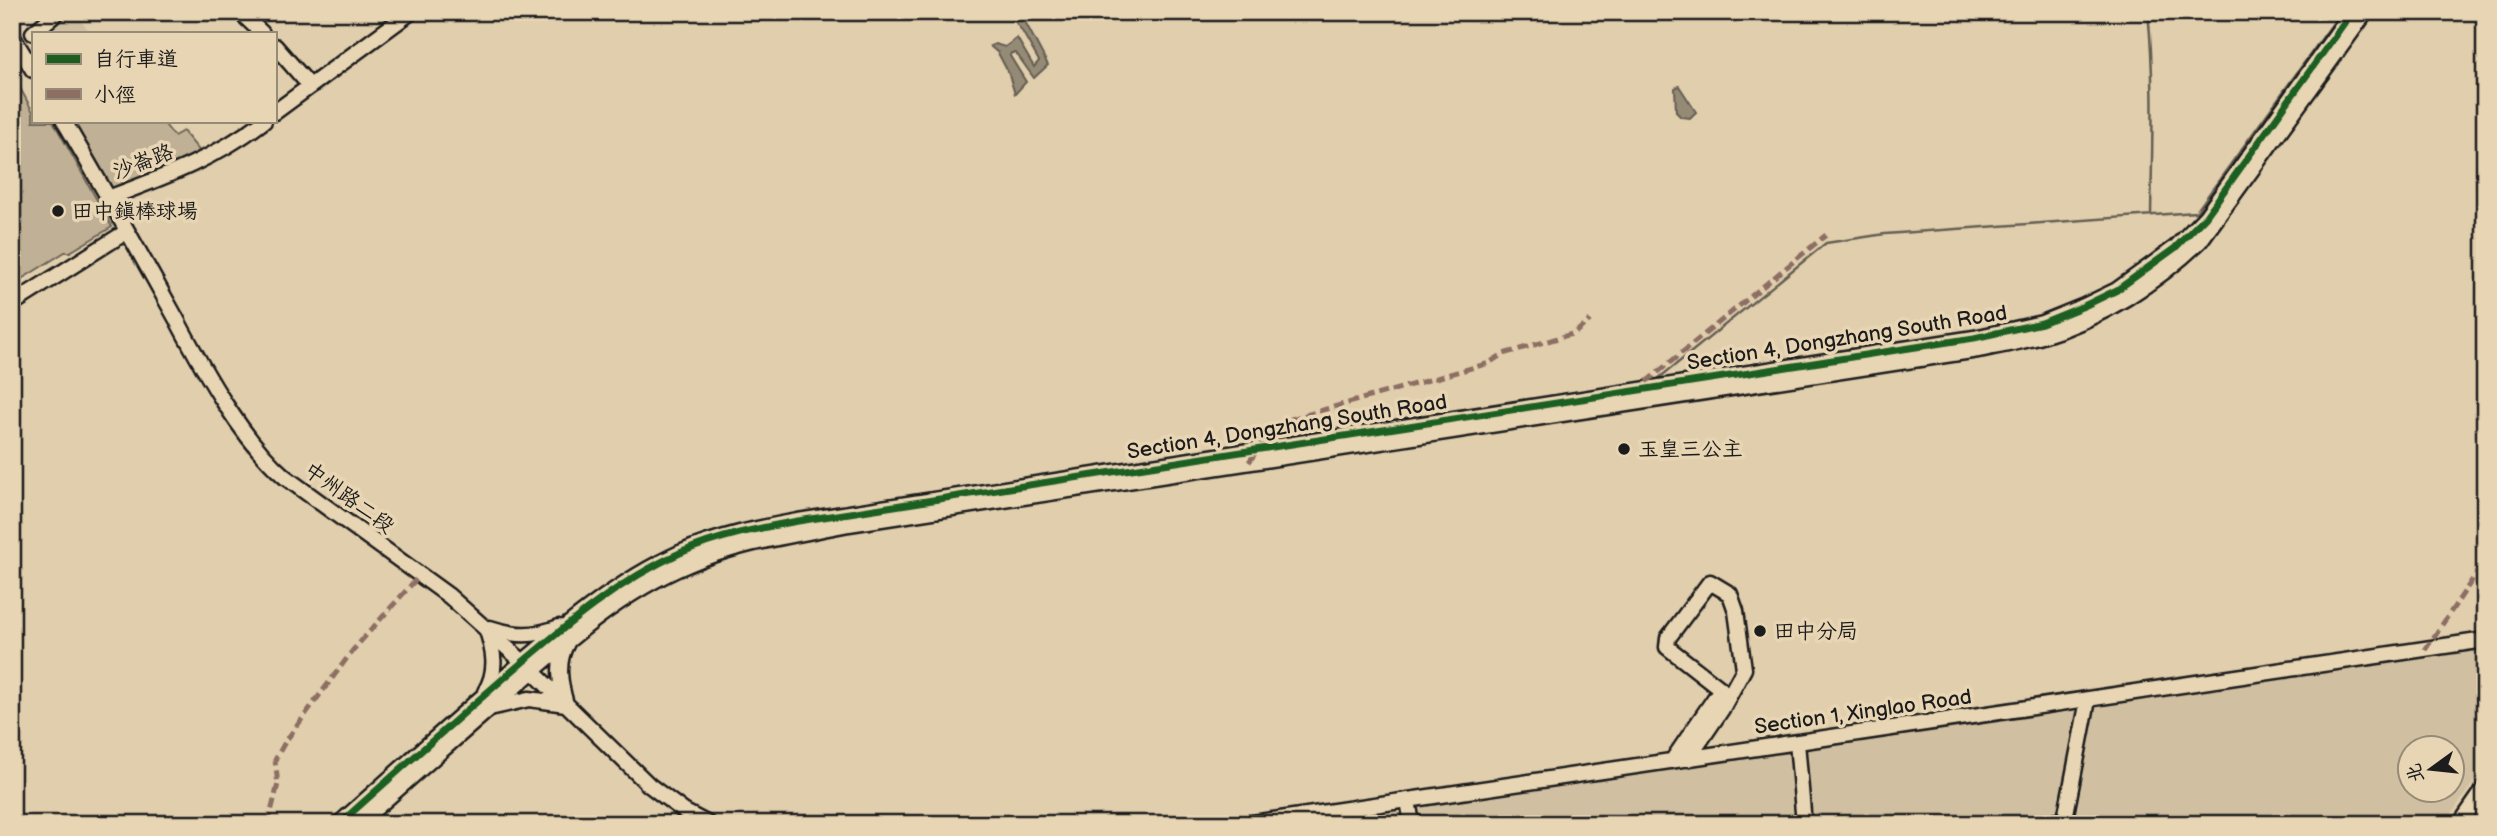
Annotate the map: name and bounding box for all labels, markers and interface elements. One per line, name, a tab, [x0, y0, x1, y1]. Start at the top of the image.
legend	[32, 32, 276, 122]
text: 自行車道	[94, 47, 178, 72]
text: 小徑	[94, 83, 136, 108]
street label: 沙崙路	[109, 139, 177, 185]
place label: 田中鎮棒球場	[72, 199, 198, 224]
marker: 田中鎮棒球場	[50, 203, 66, 219]
street label: Section 4, Dongzhang South Road	[1685, 300, 2009, 376]
street label: Section 4, Dongzhang South Road	[1125, 389, 1449, 465]
place label: 玉皇三公主	[1638, 437, 1743, 462]
marker: 玉皇三公主	[1616, 441, 1632, 457]
street label: 中州路二段	[299, 457, 399, 539]
place label: 田中分局	[1774, 619, 1858, 644]
marker: 田中分局	[1752, 623, 1768, 639]
street label: Section 1, Xinglao Road	[1753, 684, 1973, 740]
north arrow	[2396, 734, 2466, 804]
text: 北	[2402, 761, 2430, 785]

